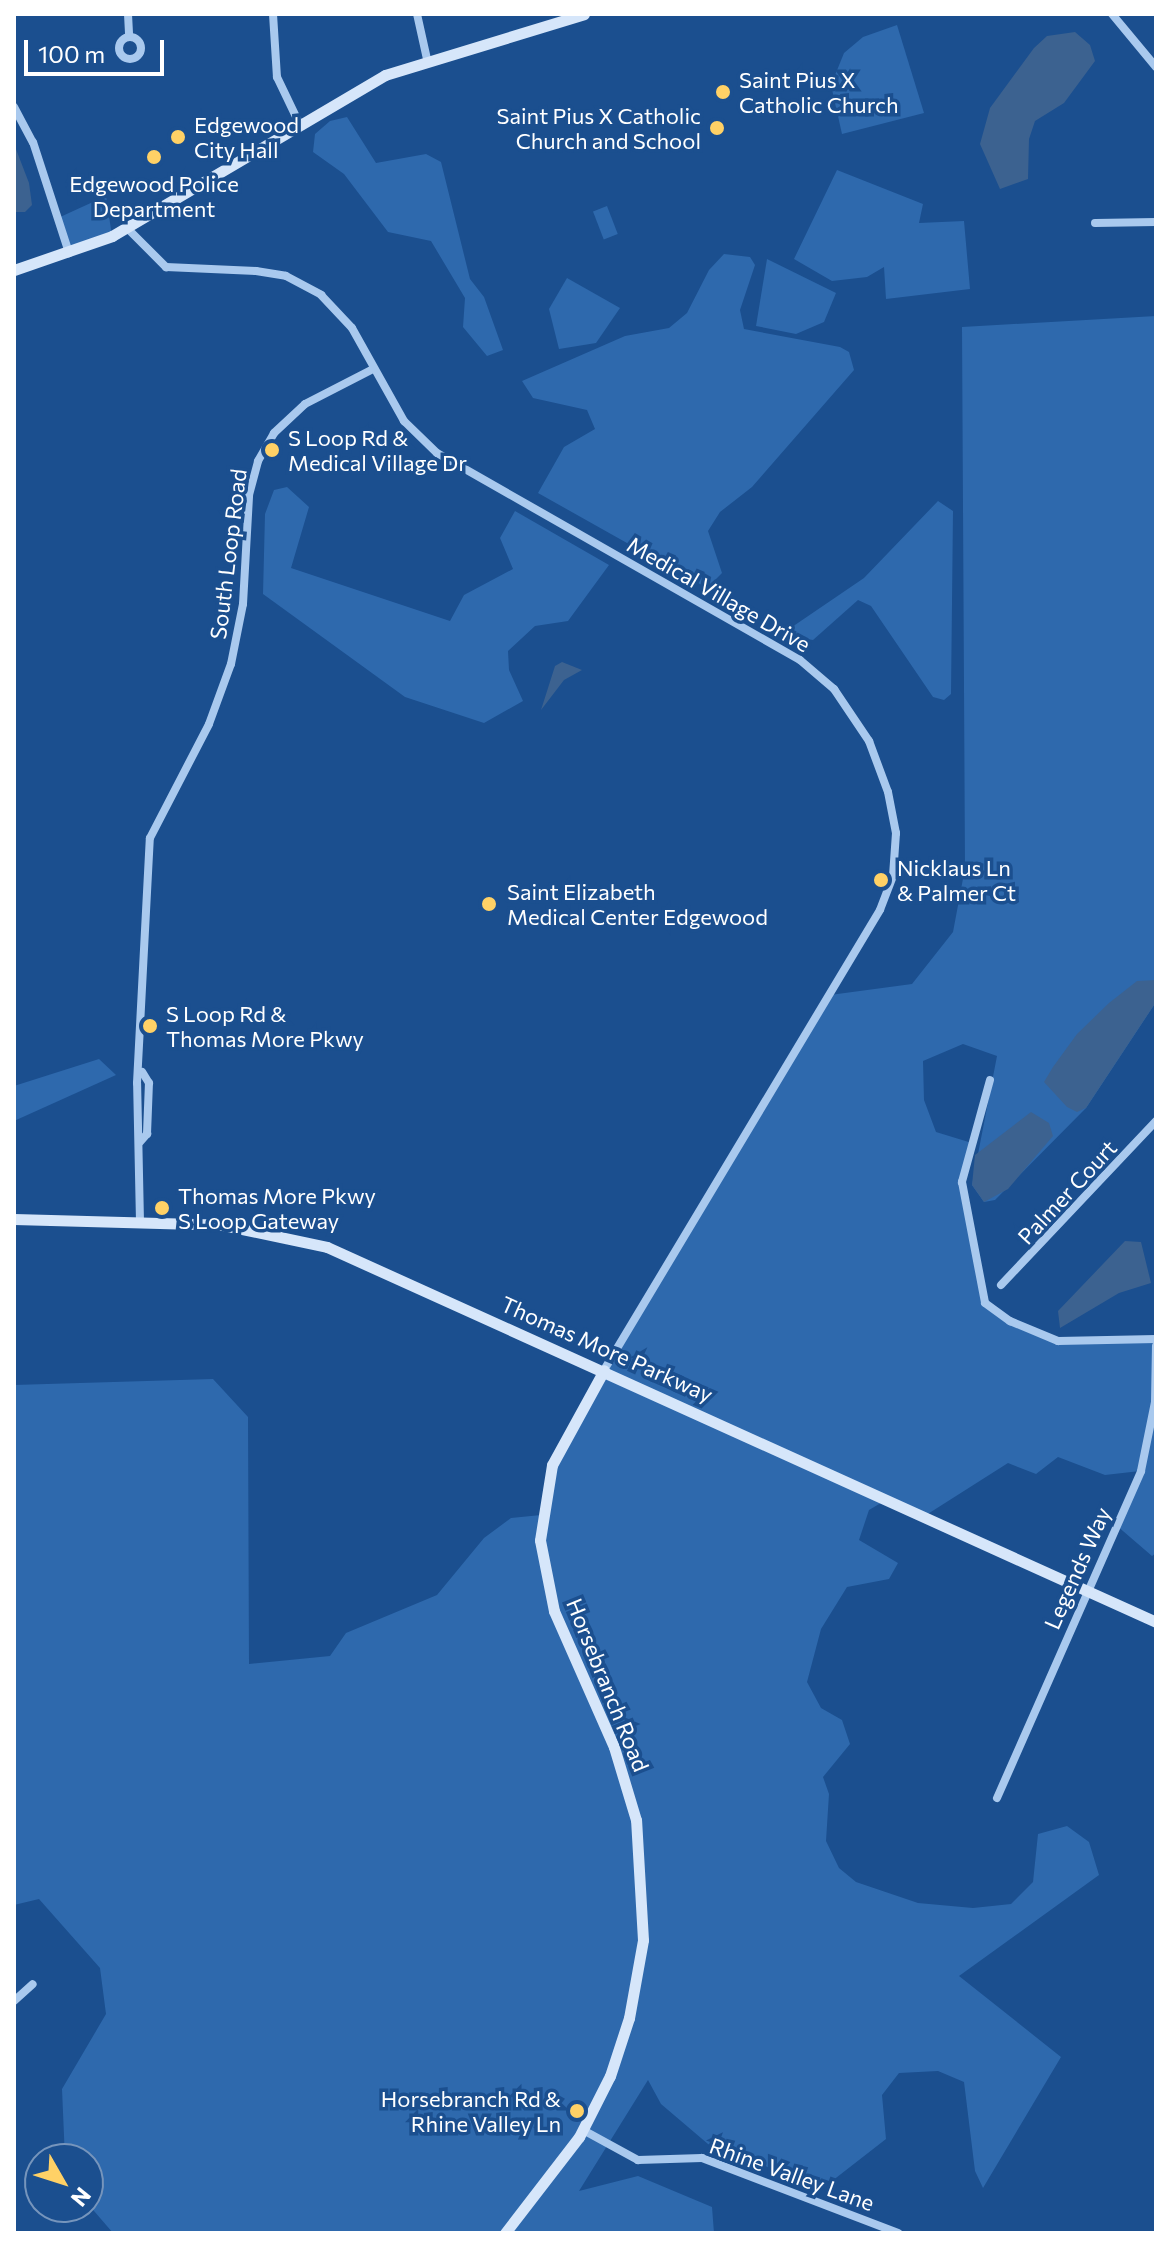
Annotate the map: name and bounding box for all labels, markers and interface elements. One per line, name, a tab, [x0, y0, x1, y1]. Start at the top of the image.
scale bar	[28, 24, 168, 74]
text: 100 m	[38, 39, 105, 68]
place label: Saint Pius X Catholic Church	[739, 66, 899, 118]
marker: Saint Pius X Catholic Church	[714, 83, 732, 101]
place label: Saint Pius X Catholic Church and School	[497, 102, 701, 154]
place label: Edgewood City Hall	[194, 111, 299, 162]
marker: Saint Pius X Catholic Church and School	[708, 119, 726, 137]
marker: Edgewood City Hall	[169, 128, 187, 146]
marker: Edgewood Police Department	[145, 148, 163, 166]
place label: Edgewood Police Department	[69, 170, 239, 222]
place label: S Loop Rd & Medical Village Dr	[288, 424, 467, 476]
marker: S Loop Rd & Medical Village Dr	[263, 441, 281, 459]
street label: South Loop Road	[204, 467, 252, 641]
street label: Medical Village Drive	[623, 531, 815, 657]
place label: Nicklaus Ln & Palmer Ct	[897, 854, 1016, 906]
marker: Nicklaus Ln & Palmer Ct	[872, 871, 890, 889]
place label: Saint Elizabeth Medical Center Edgewood	[507, 878, 768, 930]
marker: Saint Elizabeth Medical Center Edgewood	[478, 893, 500, 915]
place label: S Loop Rd & Thomas More Pkwy	[166, 1000, 364, 1052]
marker: S Loop Rd & Thomas More Pkwy	[141, 1017, 159, 1035]
street label: Palmer Court	[1012, 1134, 1122, 1250]
place label: Thomas More Pkwy S Loop Gateway	[178, 1182, 376, 1234]
marker: Thomas More Pkwy S Loop Gateway	[153, 1199, 171, 1217]
street label: Thomas More Parkway	[497, 1290, 717, 1408]
street label: Legends Way	[1038, 1503, 1116, 1633]
street label: Horsebranch Road	[561, 1595, 655, 1775]
place label: Horsebranch Rd & Rhine Valley Ln	[381, 2085, 561, 2136]
marker: Horsebranch Rd & Rhine Valley Ln	[568, 2102, 586, 2120]
street label: Rhine Valley Lane	[706, 2132, 878, 2216]
north arrow	[24, 2143, 104, 2223]
text: N	[66, 2182, 97, 2212]

